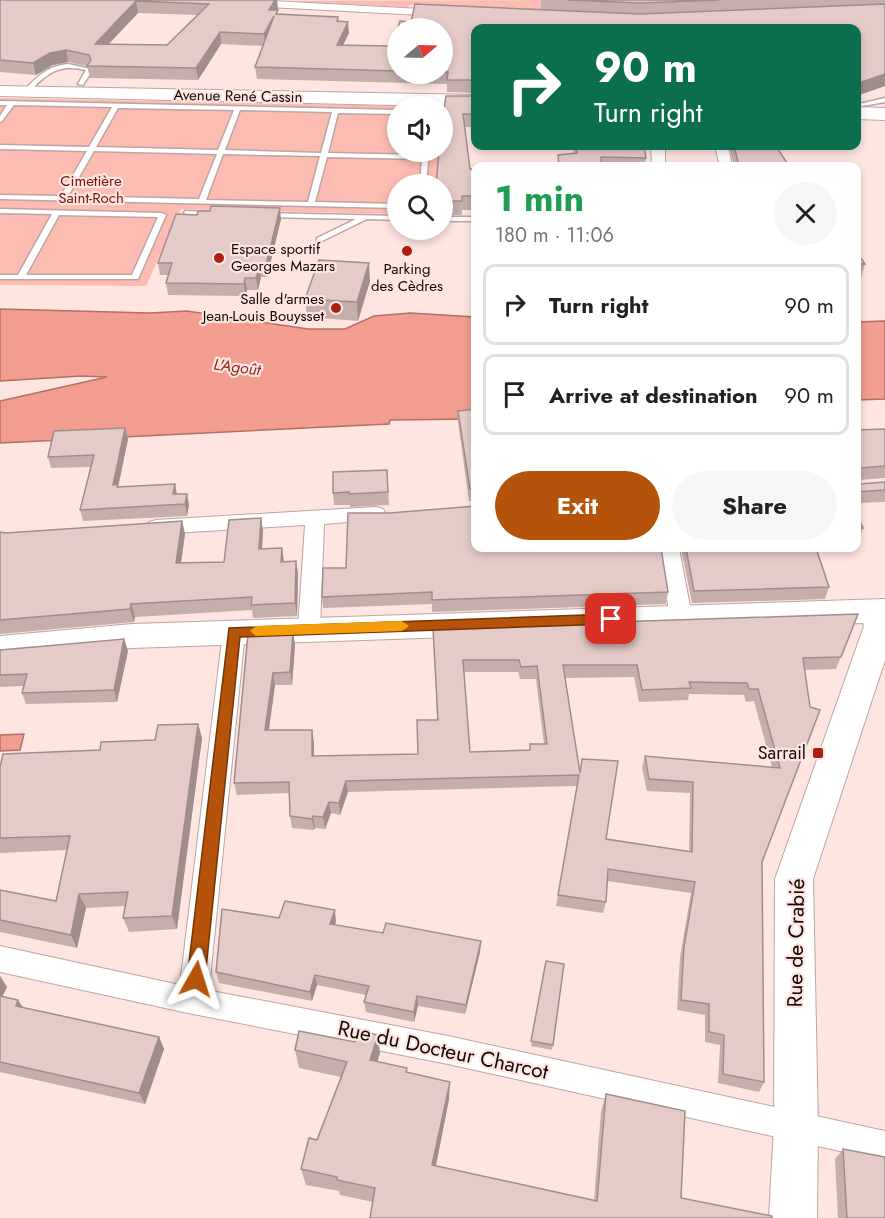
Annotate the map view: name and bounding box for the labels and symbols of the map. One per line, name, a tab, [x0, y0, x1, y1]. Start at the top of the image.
north arrow	[387, 18, 453, 84]
street label: Avenue René Cassin	[173, 84, 303, 108]
park label: Cimetière Saint-Roch	[58, 170, 124, 209]
place label: Espace sportif Georges Mazars	[231, 238, 335, 277]
marker: Parking des Cèdres	[400, 244, 414, 258]
marker: Espace sportif Georges Mazars	[212, 251, 226, 265]
place label: Parking des Cèdres	[371, 258, 443, 297]
place label: Salle d'armes Jean-Louis Bouysset	[201, 288, 324, 327]
marker: Salle d'armes Jean-Louis Bouysset	[329, 301, 343, 315]
water label: L'Agoût	[212, 353, 263, 381]
pin	[585, 593, 636, 644]
place label: Sarrail	[758, 740, 806, 766]
marker: Sarrail	[811, 746, 825, 760]
street label: Rue de Crabié	[780, 878, 812, 1008]
position arrow	[164, 947, 228, 1011]
street label: Rue du Docteur Charcot	[335, 1013, 551, 1087]

